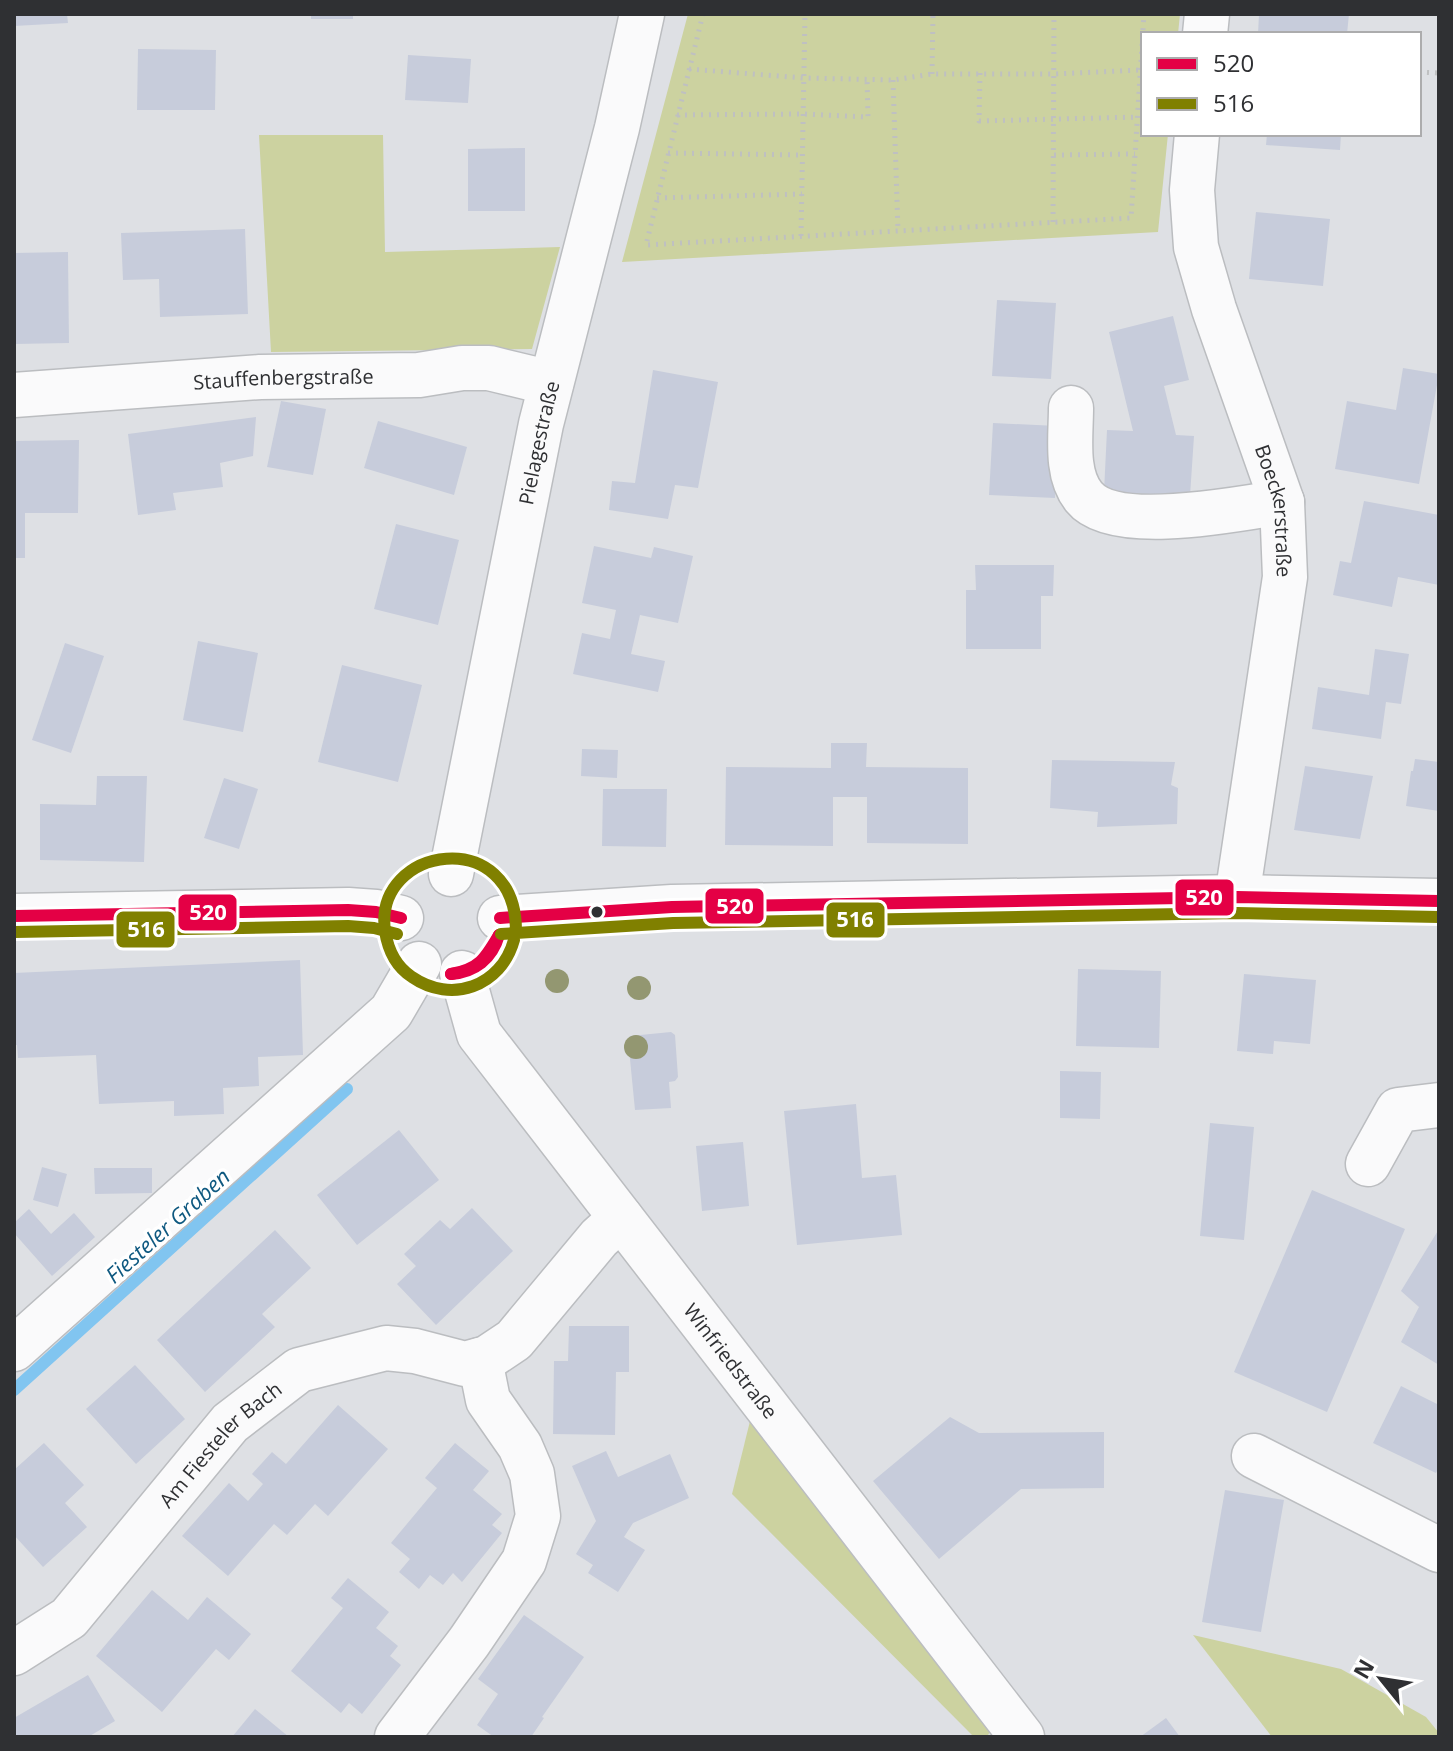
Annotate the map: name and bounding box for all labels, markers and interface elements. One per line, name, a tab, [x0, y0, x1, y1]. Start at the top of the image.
legend	[1141, 32, 1421, 136]
text: 520	[1213, 46, 1254, 79]
text: 516	[1213, 86, 1254, 119]
street label: Stauffenbergstraße	[192, 362, 374, 395]
street label: Pielagestraße	[512, 378, 565, 507]
street label: Boeckerstraße	[1249, 441, 1298, 578]
line badge: 520	[1174, 878, 1235, 917]
text: 520	[1185, 881, 1223, 911]
line badge: 520	[704, 887, 765, 925]
text: 520	[716, 890, 754, 920]
line badge: 520	[177, 893, 238, 932]
text: 520	[189, 896, 227, 926]
line badge: 516	[825, 901, 886, 939]
text: 516	[836, 903, 874, 933]
unlabelled marker	[589, 904, 605, 920]
line badge: 516	[115, 910, 176, 949]
text: 516	[127, 913, 165, 943]
water label: Fiesteler Graben	[98, 1161, 236, 1289]
street label: Winfriedstraße	[678, 1297, 784, 1424]
street label: Am Fiesteler Bach	[153, 1375, 287, 1513]
north arrow	[1341, 1639, 1421, 1719]
text: N	[1345, 1653, 1380, 1684]

